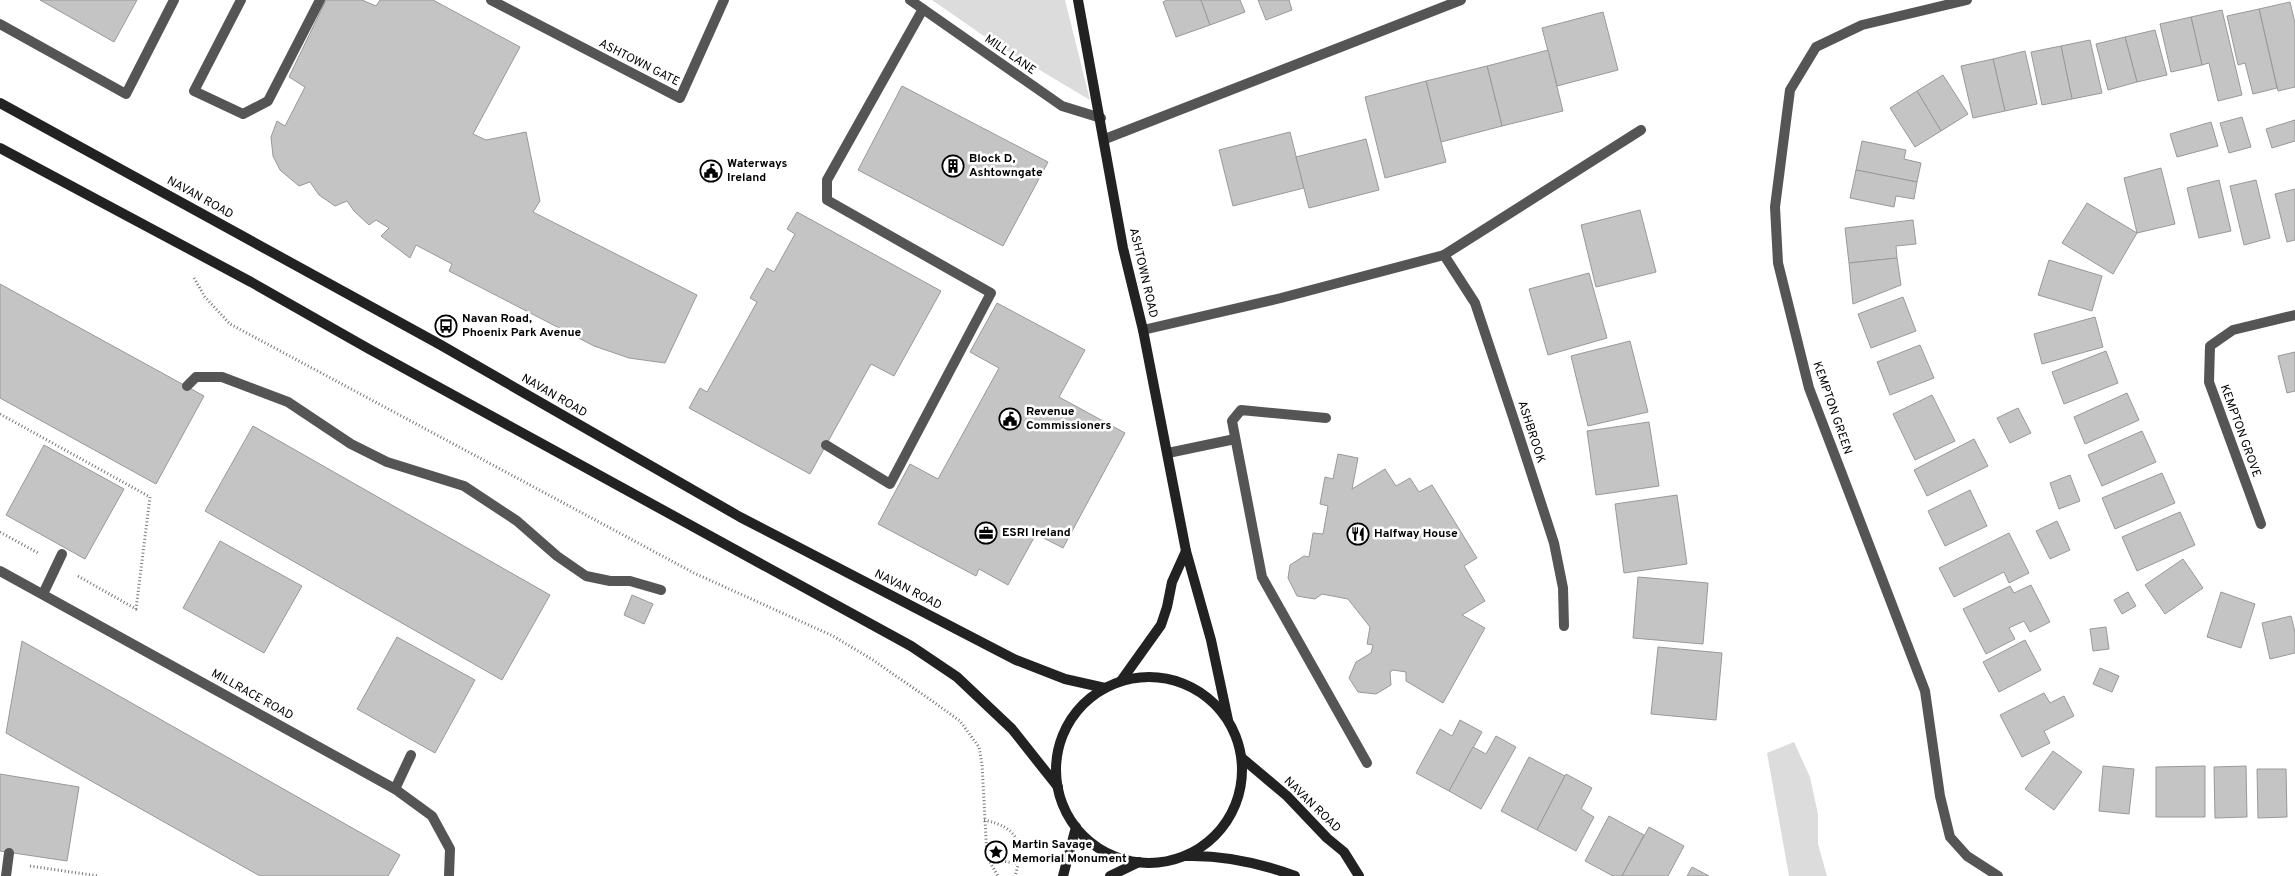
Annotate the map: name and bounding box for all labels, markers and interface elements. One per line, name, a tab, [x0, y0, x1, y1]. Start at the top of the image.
street label: MILL LANE	[981, 31, 1039, 79]
street label: ASHTOWN GATE	[596, 36, 682, 90]
place label: Block D, Ashtowngate	[969, 151, 1043, 181]
building icon: Block D, Ashtowngate	[941, 154, 965, 178]
place label: Waterways Ireland	[727, 156, 788, 186]
public building icon: Waterways Ireland	[699, 159, 723, 183]
street label: NAVAN ROAD	[164, 173, 236, 223]
street label: ASHTOWN ROAD	[1125, 226, 1161, 320]
place label: Navan Road, Phoenix Park Avenue	[462, 311, 581, 341]
bus stop icon: Navan Road, Phoenix Park Avenue	[434, 314, 458, 338]
street label: KEMPTON GREEN	[1809, 359, 1855, 457]
street label: NAVAN ROAD	[518, 371, 590, 421]
street label: KEMPTON GROVE	[2216, 382, 2264, 480]
street label: ASHBROOK	[1513, 399, 1549, 465]
place label: Revenue Commissioners	[1026, 404, 1111, 434]
public building icon: Revenue Commissioners	[998, 407, 1022, 431]
office icon: ESRI Ireland	[974, 521, 998, 545]
restaurant icon: Halfway House	[1346, 522, 1370, 546]
place label: ESRI Ireland	[1002, 525, 1071, 541]
place label: Halfway House	[1374, 526, 1458, 542]
street label: NAVAN ROAD	[872, 566, 944, 614]
street label: MILLRACE ROAD	[208, 666, 296, 724]
street label: NAVAN ROAD	[1280, 774, 1344, 836]
place label: Martin Savage Memorial Monument	[1012, 837, 1127, 867]
place icon: Martin Savage Memorial Monument	[984, 840, 1008, 864]

